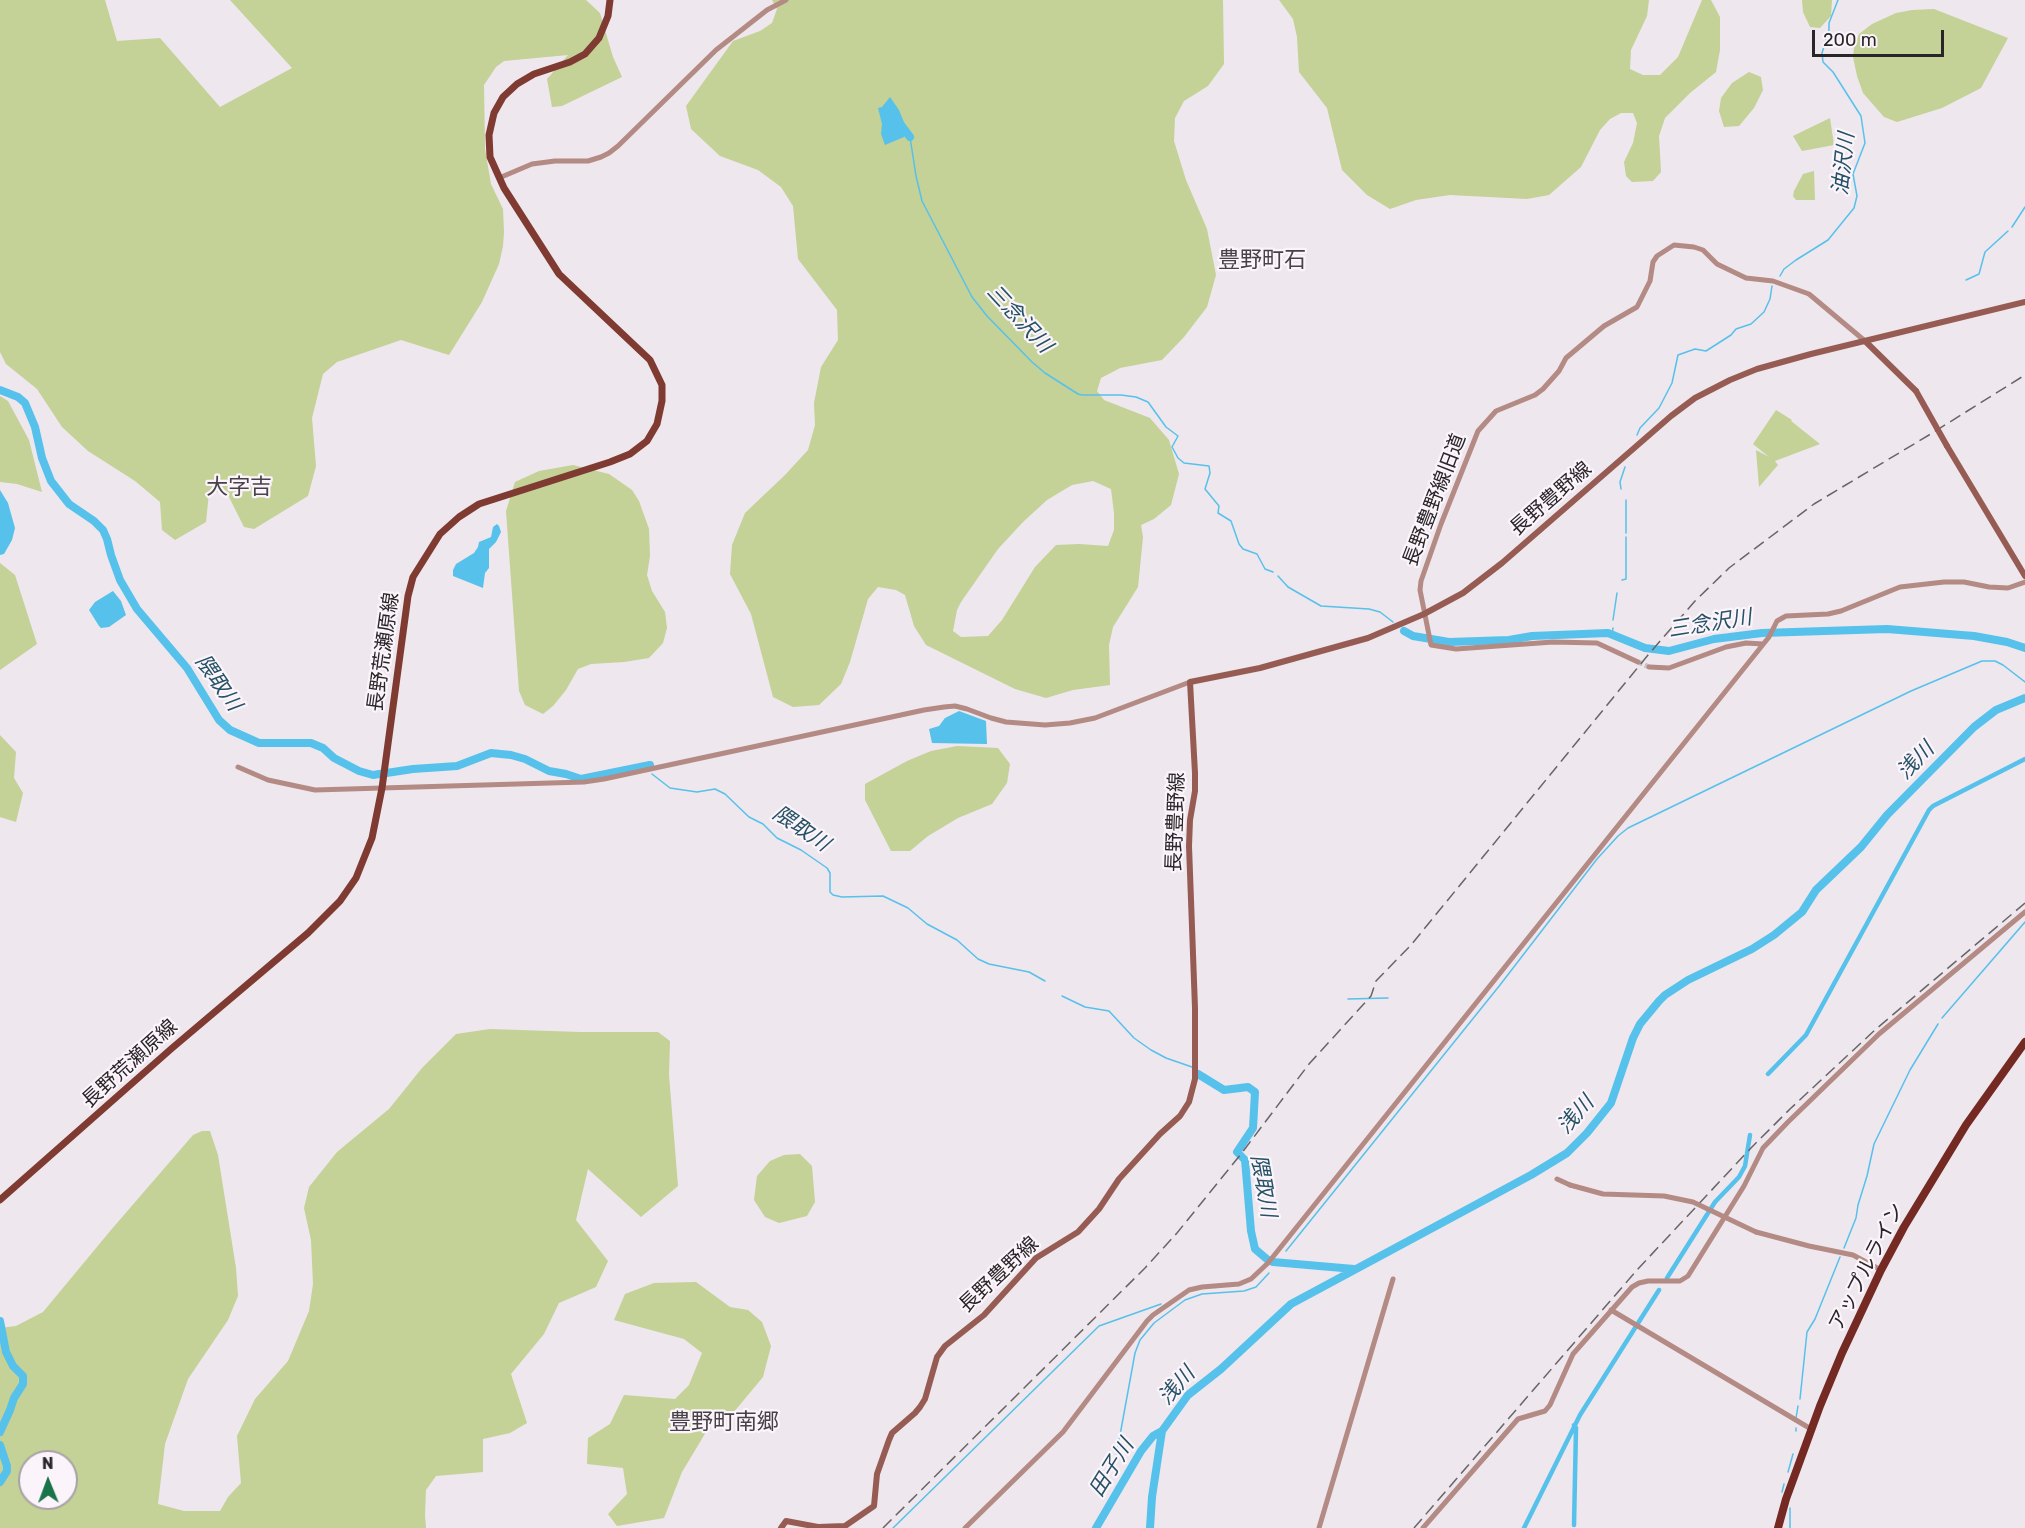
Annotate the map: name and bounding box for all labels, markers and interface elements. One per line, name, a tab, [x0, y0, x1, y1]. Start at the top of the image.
scale bar	[1815, 18, 1947, 56]
text: 200 m	[1823, 29, 1877, 51]
water label: 油沢川	[1828, 131, 1860, 197]
district label: 豊野町石	[1218, 248, 1306, 274]
water label: 三念沢川	[981, 280, 1057, 358]
street label: 長野豊野線旧道	[1399, 430, 1471, 570]
street label: 長野豊野線	[1505, 457, 1597, 541]
district label: 大字吉	[206, 475, 272, 501]
street label: 長野荒瀬原線	[364, 591, 404, 713]
water label: 三念沢川	[1667, 605, 1753, 643]
water label: 隈取川	[190, 650, 246, 716]
water label: 浅川	[1892, 737, 1940, 785]
street label: 長野豊野線	[1162, 772, 1190, 872]
water label: 隈取川	[768, 801, 834, 857]
street label: 長野荒瀬原線	[77, 1015, 183, 1113]
water label: 浅川	[1553, 1091, 1599, 1139]
water label: 隈取川	[1245, 1153, 1281, 1219]
street label: アップルライン	[1825, 1199, 1909, 1335]
street label: 長野豊野線	[954, 1232, 1044, 1318]
water label: 浅川	[1154, 1362, 1200, 1410]
district label: 豊野町南郷	[669, 1410, 779, 1436]
water label: 田子川	[1085, 1435, 1139, 1501]
north arrow	[18, 1450, 78, 1510]
text: N	[42, 1454, 54, 1473]

